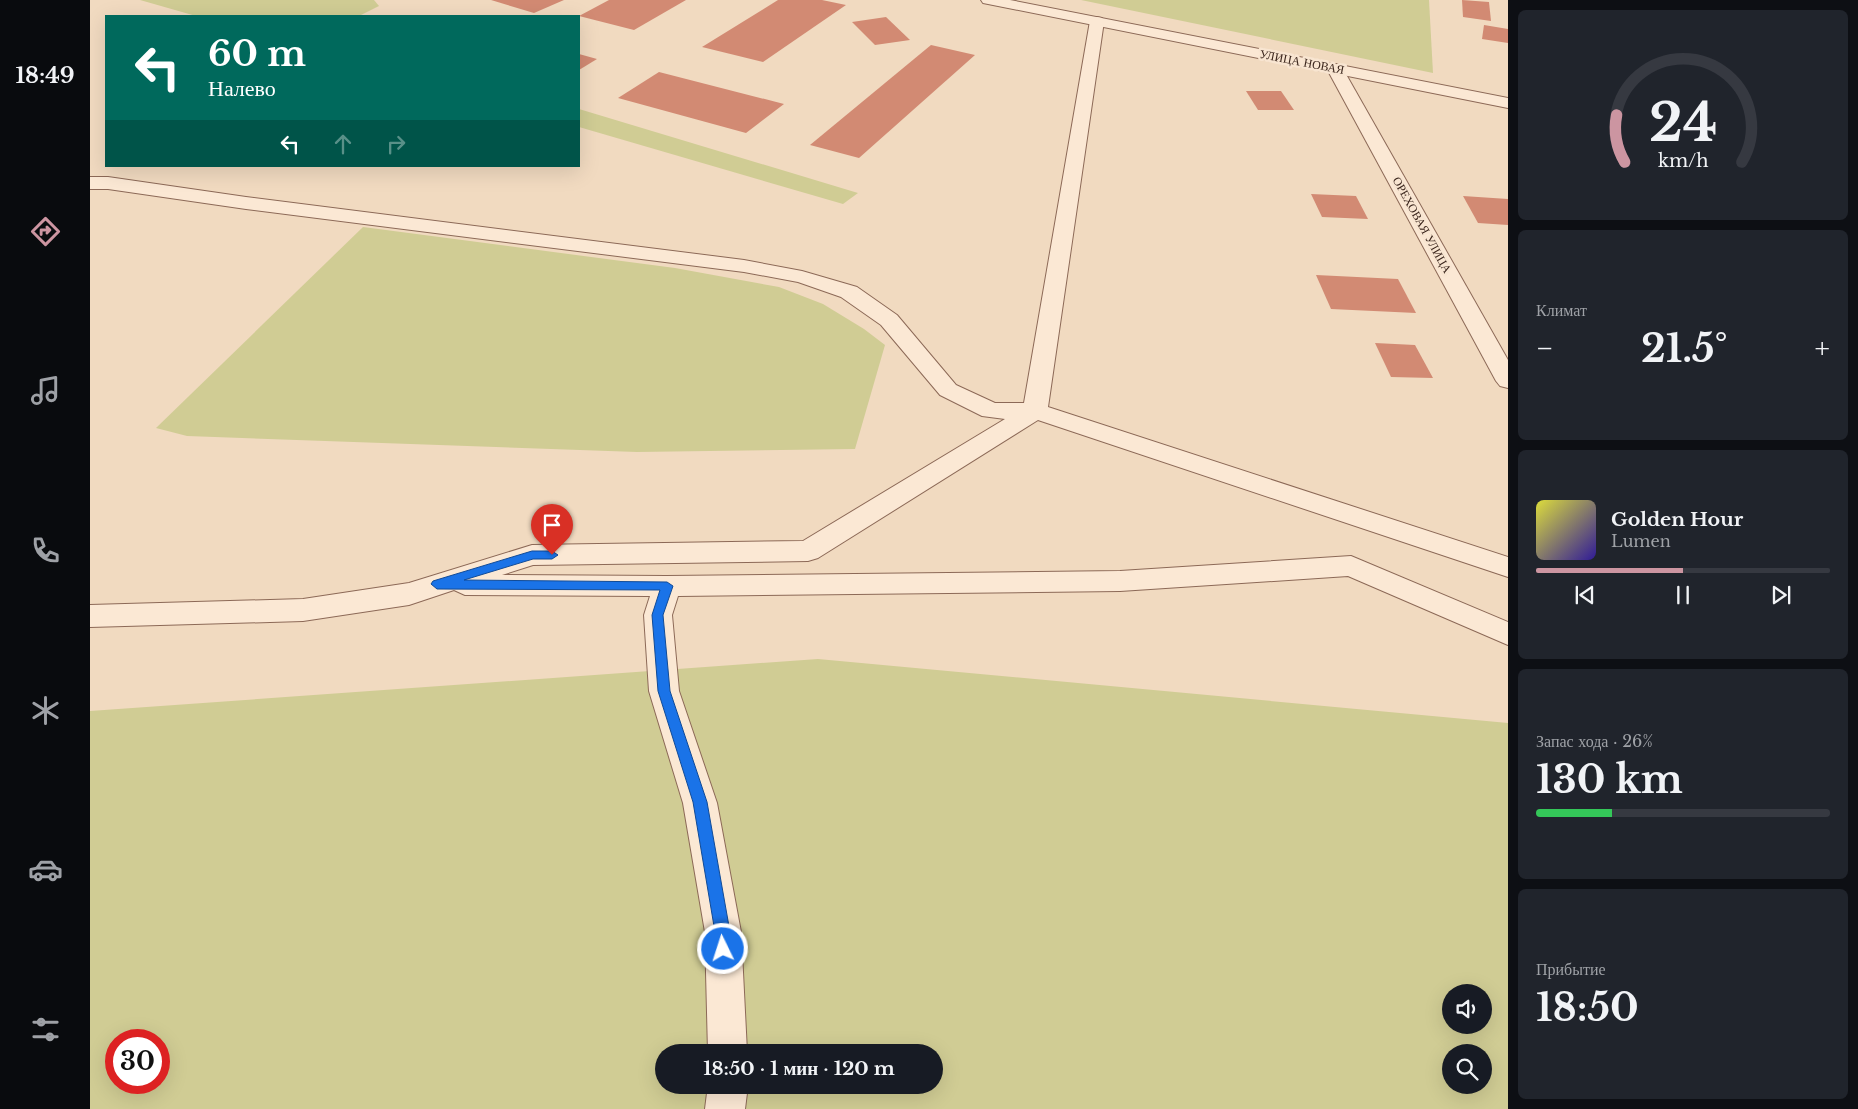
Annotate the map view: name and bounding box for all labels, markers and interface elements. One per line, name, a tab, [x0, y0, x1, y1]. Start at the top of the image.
text: 60 m	[208, 32, 306, 75]
icon: left	[125, 35, 190, 100]
street label: УЛИЦА НОВАЯ	[1258, 46, 1346, 77]
text: 18:49	[15, 62, 75, 89]
text: Налево	[208, 75, 276, 102]
text: 24	[1649, 91, 1717, 155]
icon: left	[276, 130, 304, 158]
icon: ahead	[329, 130, 357, 158]
icon: right	[382, 130, 410, 158]
text: km/h	[1658, 150, 1708, 172]
street label: ОРЕХОВАЯ УЛИЦА	[1390, 174, 1455, 276]
icon: directions	[28, 214, 63, 249]
text: Климат	[1536, 300, 1587, 320]
text: 21.5°	[1641, 325, 1727, 372]
text: −	[1536, 331, 1554, 366]
text: +	[1815, 331, 1830, 366]
icon: music	[28, 373, 63, 408]
pin	[531, 504, 573, 555]
text: Golden Hour	[1611, 508, 1743, 531]
icon: arrive	[538, 511, 566, 539]
text: Lumen	[1611, 531, 1671, 551]
icon: phone	[28, 533, 63, 568]
icon: previous	[1571, 581, 1599, 609]
icon: pause	[1669, 581, 1697, 609]
icon: next	[1767, 581, 1795, 609]
icon: climate	[28, 693, 63, 728]
text: Запас хода · 26%	[1536, 731, 1653, 751]
text: 130 km	[1536, 756, 1683, 803]
icon: car	[28, 852, 63, 887]
position arrow	[696, 922, 748, 974]
text: Прибытие	[1536, 959, 1606, 979]
map controls	[1442, 984, 1492, 1094]
button: sound	[1442, 984, 1492, 1034]
text: 18:50	[1536, 984, 1639, 1031]
icon: filters	[28, 1012, 63, 1047]
speed limit sign: 30	[105, 1029, 170, 1094]
button: search	[1442, 1044, 1492, 1094]
text: 18:50 · 1 мин · 120 m	[703, 1057, 895, 1080]

